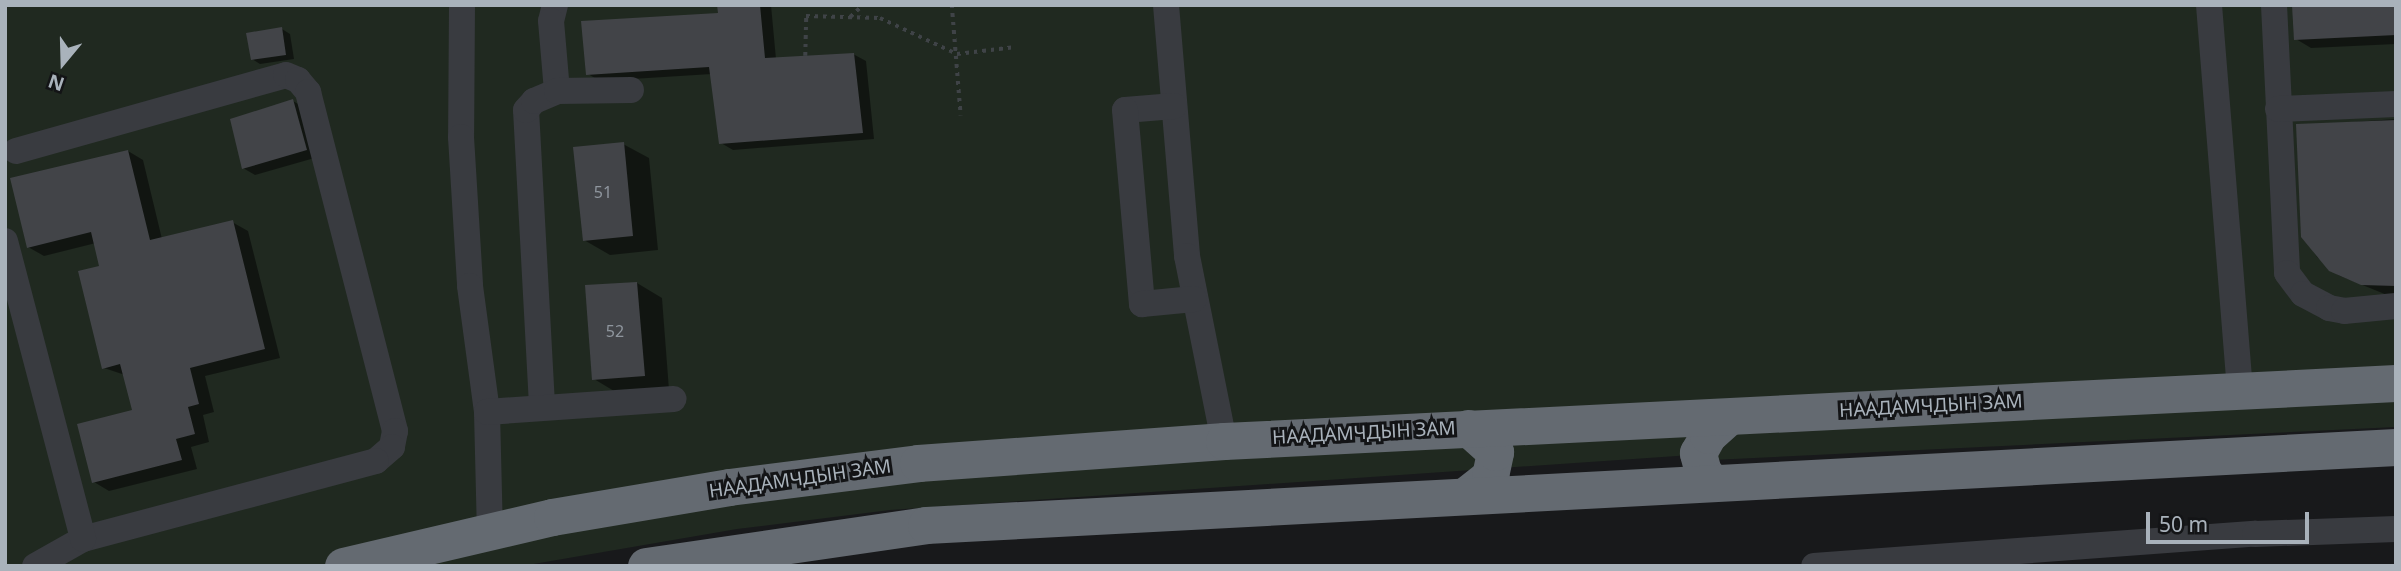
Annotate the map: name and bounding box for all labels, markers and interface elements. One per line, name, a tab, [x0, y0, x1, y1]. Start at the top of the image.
north arrow	[28, 28, 98, 98]
text: N	[45, 68, 68, 98]
house number: 51	[594, 182, 612, 202]
house number: 52	[606, 321, 624, 341]
street label: НААДАМЧДЫН ЗАМ	[1839, 390, 2023, 422]
street label: НААДАМЧДЫН ЗАМ	[1272, 417, 1456, 449]
street label: НААДАМЧДЫН ЗАМ	[707, 455, 893, 503]
scale bar	[2149, 498, 2312, 542]
text: 50 m	[2159, 510, 2208, 538]

